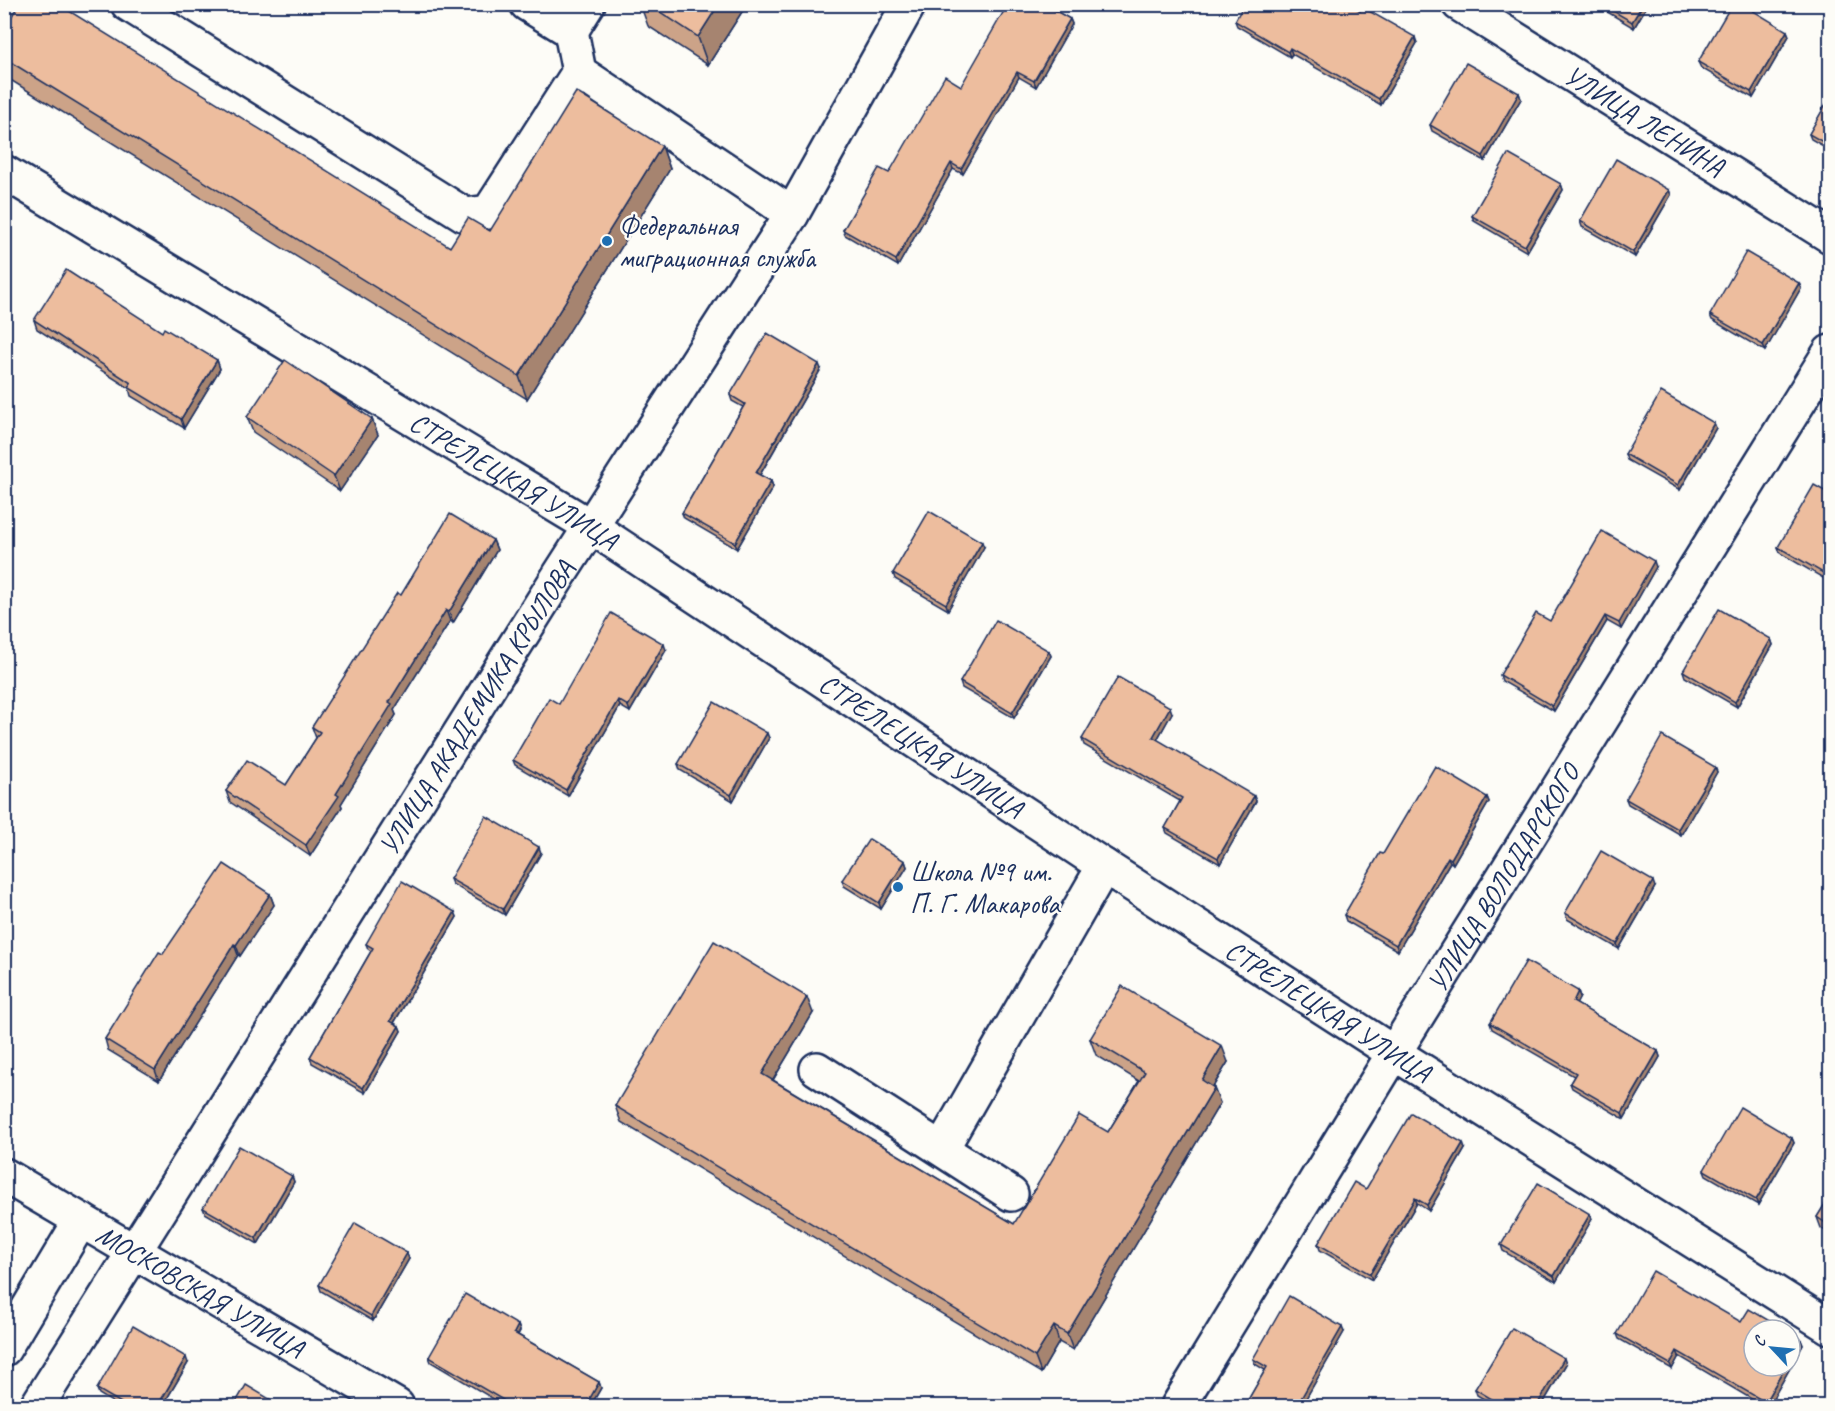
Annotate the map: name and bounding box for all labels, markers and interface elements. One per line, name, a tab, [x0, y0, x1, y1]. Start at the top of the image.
street label: УЛИЦА ЛЕНИНА	[1558, 57, 1732, 184]
place label: Федеральная миграционная служба	[619, 208, 817, 275]
marker: Федеральная миграционная служба	[600, 234, 614, 248]
street label: СТРЕЛЕЦКАЯ УЛИЦА	[403, 404, 626, 559]
street label: УЛИЦА АКАДЕМИКА КРЫЛОВА	[371, 553, 583, 862]
street label: СТРЕЛЕЦКАЯ УЛИЦА	[813, 666, 1031, 827]
street label: УЛИЦА ВОЛОДАРСКОГО	[1419, 755, 1589, 999]
place label: Школа №9 им. П. Г. Макарова	[910, 854, 1061, 921]
marker: Школа №9 им. П. Г. Макарова	[891, 880, 905, 894]
street label: СТРЕЛЕЦКАЯ УЛИЦА	[1219, 932, 1439, 1091]
street label: МОСКОВСКАЯ УЛИЦА	[90, 1216, 312, 1367]
north arrow	[1742, 1318, 1802, 1378]
text: С	[1749, 1332, 1771, 1350]

